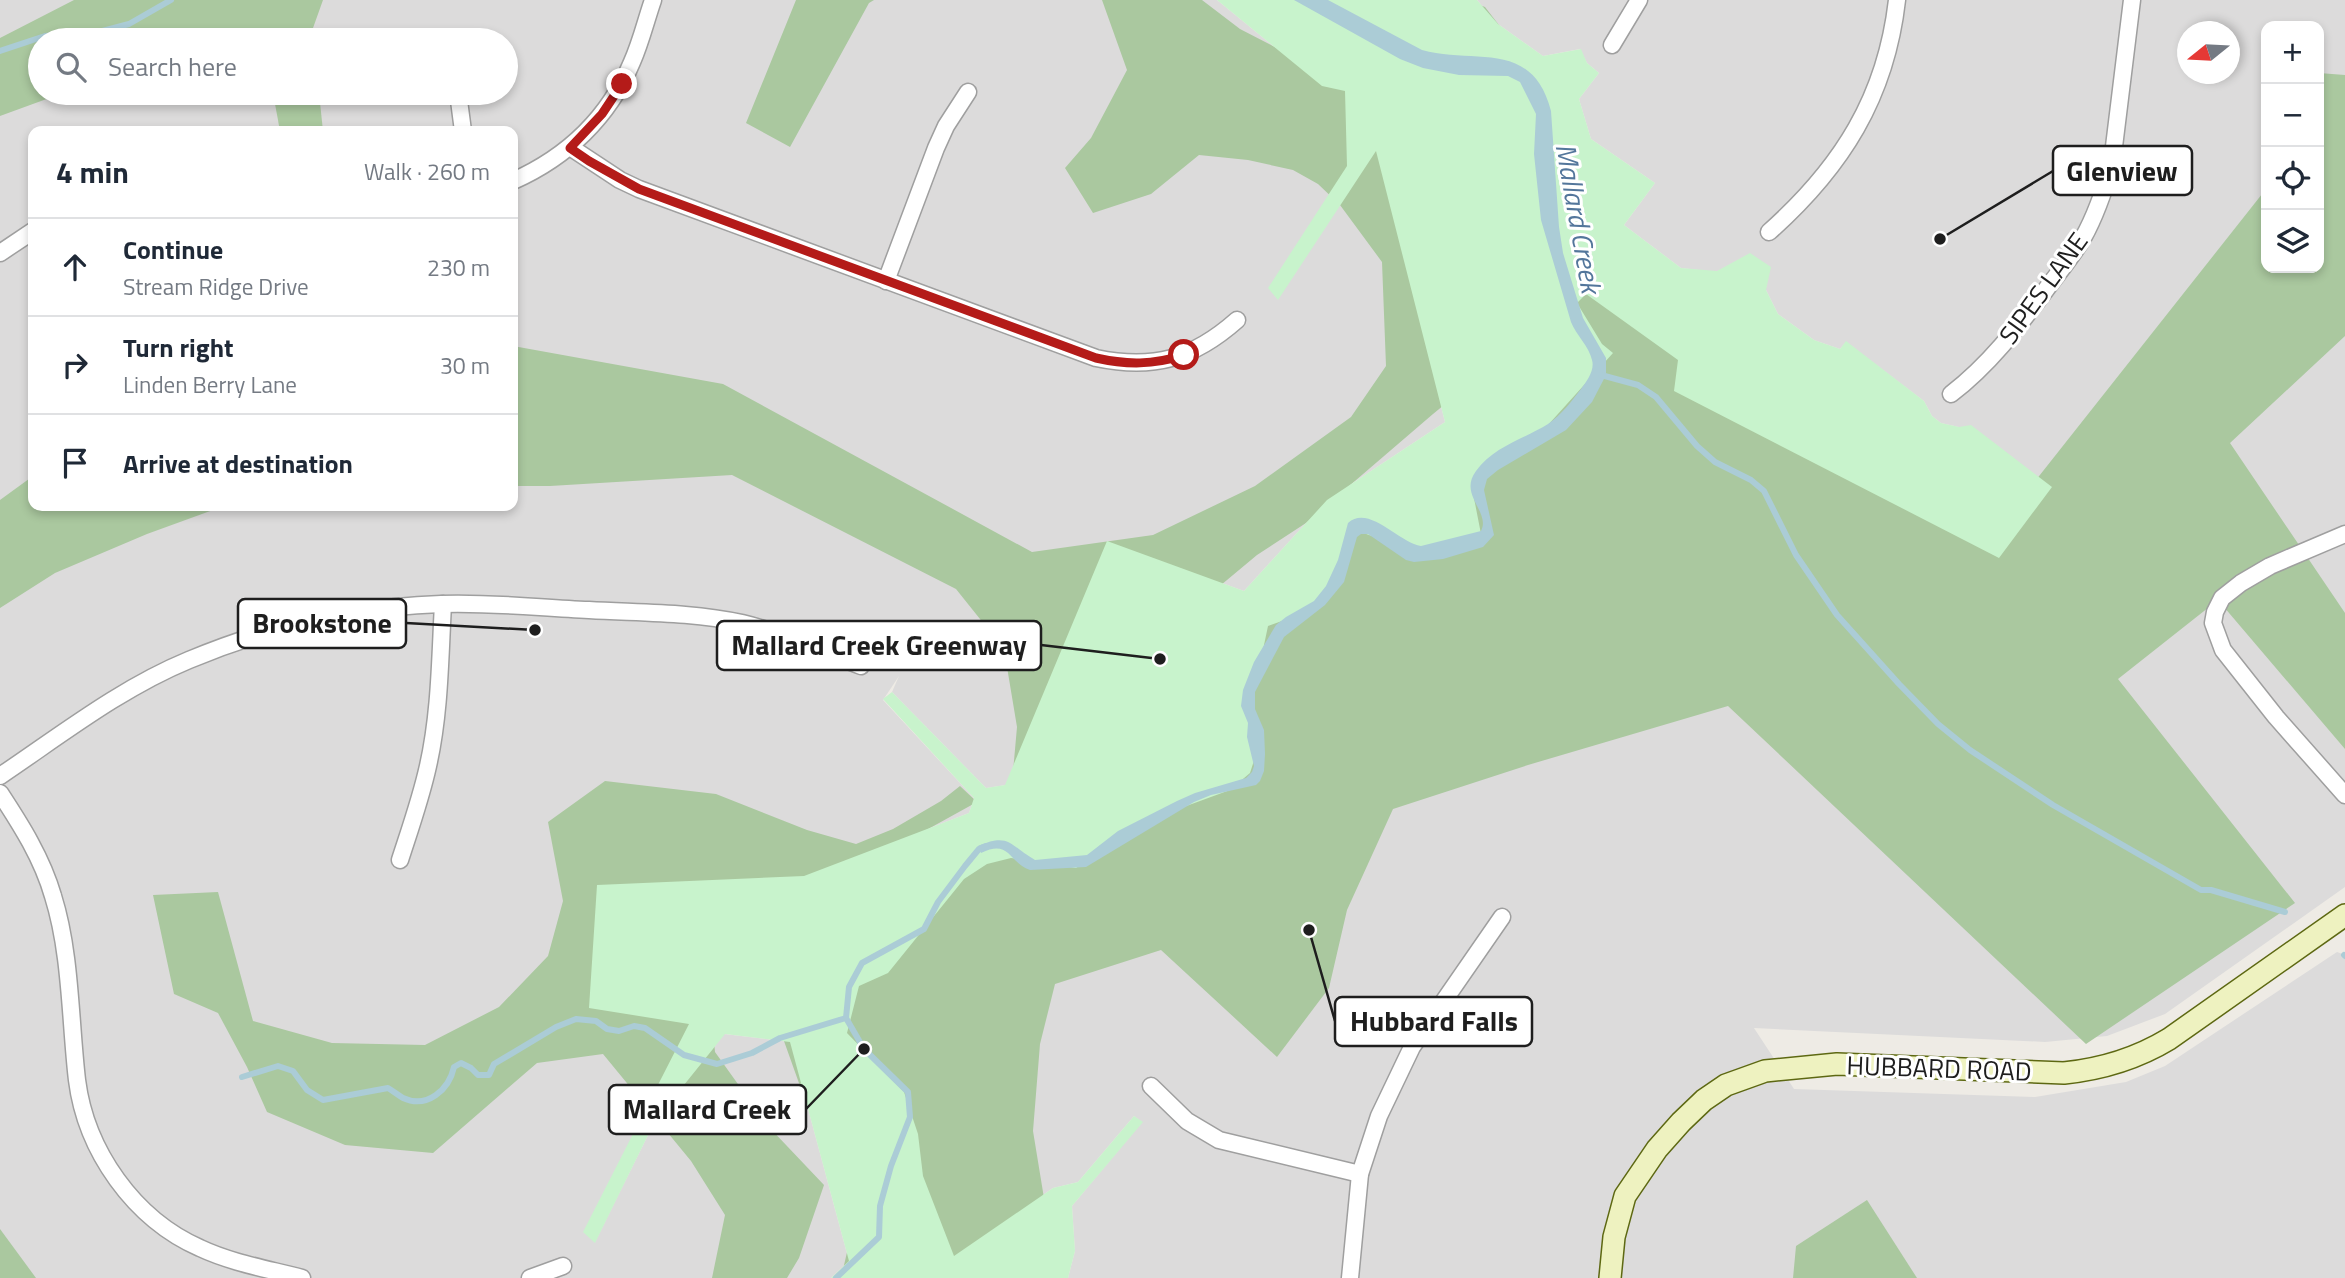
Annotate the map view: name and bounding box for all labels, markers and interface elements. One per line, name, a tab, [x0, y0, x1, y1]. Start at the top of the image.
north arrow	[2177, 21, 2240, 84]
map controls	[2261, 21, 2324, 273]
button: +	[2261, 21, 2324, 84]
search box	[28, 28, 518, 105]
text: Search here	[108, 47, 237, 86]
icon: search	[52, 48, 90, 86]
route end	[606, 68, 637, 99]
button: −	[2261, 84, 2324, 147]
water label: Mallard Creek	[1545, 140, 1614, 300]
callout: Glenview	[2053, 146, 2192, 195]
button: locate	[2261, 147, 2324, 210]
text: 4 min	[56, 149, 129, 195]
text: Glenview	[2066, 149, 2178, 192]
text: Walk · 260 m	[364, 154, 490, 189]
button: layers	[2261, 210, 2324, 273]
street label: SIPES LANE	[1989, 224, 2097, 352]
text: Continue	[123, 230, 223, 269]
icon: ahead	[56, 248, 94, 286]
text: 230 m	[427, 250, 490, 285]
text: Stream Ridge Drive	[123, 269, 309, 304]
text: Turn right	[123, 328, 234, 367]
route start	[1168, 339, 1199, 370]
icon: right	[56, 346, 94, 384]
text: 30 m	[440, 348, 490, 383]
text: Linden Berry Lane	[123, 367, 297, 402]
icon: arrive	[56, 444, 94, 482]
text: Arrive at destination	[123, 444, 353, 483]
callout: Brookstone	[238, 599, 406, 648]
text: Brookstone	[252, 601, 392, 644]
callout: Mallard Creek Greenway	[717, 621, 1041, 670]
text: Mallard Creek Greenway	[731, 623, 1027, 666]
callout: Hubbard Falls	[1335, 997, 1532, 1046]
text: Hubbard Falls	[1350, 999, 1518, 1042]
street label: HUBBARD ROAD	[1846, 1045, 2032, 1091]
callout: Mallard Creek	[609, 1085, 806, 1134]
text: Mallard Creek	[623, 1087, 792, 1130]

